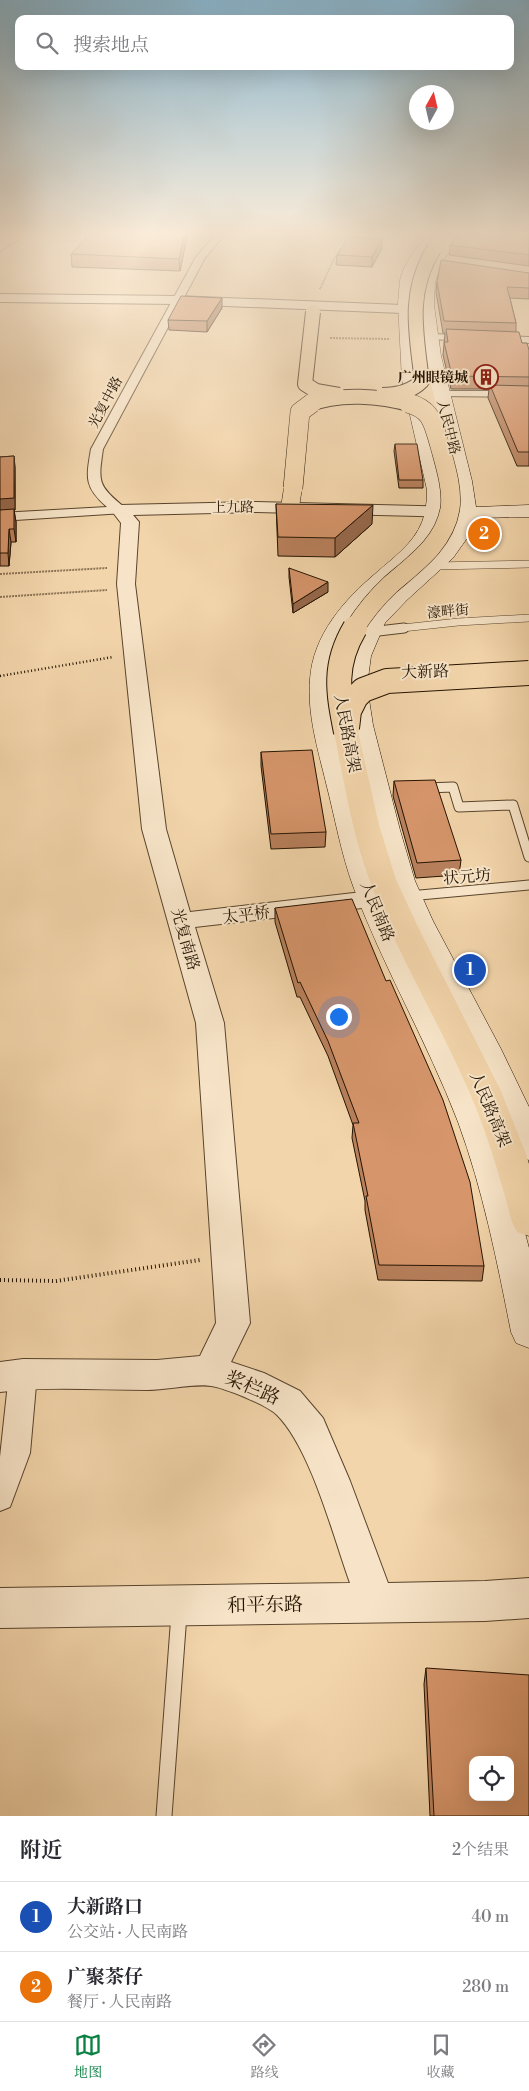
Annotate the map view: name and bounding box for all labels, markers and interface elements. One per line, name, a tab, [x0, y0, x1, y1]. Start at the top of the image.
search box	[15, 15, 514, 70]
icon: search	[33, 29, 61, 57]
text: 搜索地点	[73, 33, 149, 57]
north arrow	[409, 85, 454, 130]
building icon: 广州眼镜城	[473, 364, 499, 390]
place label: 广州眼镜城	[398, 369, 468, 387]
street label: 光复中路	[85, 374, 127, 431]
street label: 人民中路	[433, 398, 464, 457]
street label: 上九路	[212, 499, 254, 517]
pin: 2	[468, 515, 500, 553]
street label: 濠畔街	[426, 601, 470, 623]
street label: 大新路	[401, 661, 449, 683]
street label: 人民路高架	[330, 692, 364, 774]
street label: 状元坊	[442, 865, 492, 889]
street label: 人民南路	[356, 878, 398, 945]
street label: 太平桥	[221, 902, 271, 928]
street label: 光复南路	[167, 906, 203, 973]
pin: 1	[454, 951, 486, 989]
your location	[326, 1004, 352, 1030]
street label: 人民路高架	[465, 1069, 515, 1150]
street label: 桨栏路	[222, 1366, 284, 1410]
street label: 和平东路	[227, 1592, 303, 1618]
map controls	[469, 1756, 514, 1801]
button: locate	[469, 1756, 514, 1801]
text: 附近	[20, 1838, 62, 1864]
text: 2个结果	[452, 1840, 509, 1860]
text: 大新路口	[67, 1895, 143, 1919]
text: 1	[32, 1907, 40, 1927]
text: 40 m	[472, 1907, 509, 1927]
text: 公交站 · 人民南路	[67, 1922, 188, 1942]
text: 广聚茶仔	[67, 1965, 143, 1989]
text: 2	[31, 1977, 41, 1997]
text: 280 m	[462, 1977, 509, 1997]
text: 餐厅 · 人民南路	[67, 1992, 172, 2012]
tab: 地图	[74, 2031, 102, 2082]
tab: 路线	[250, 2031, 278, 2082]
tab: 收藏	[427, 2031, 455, 2082]

